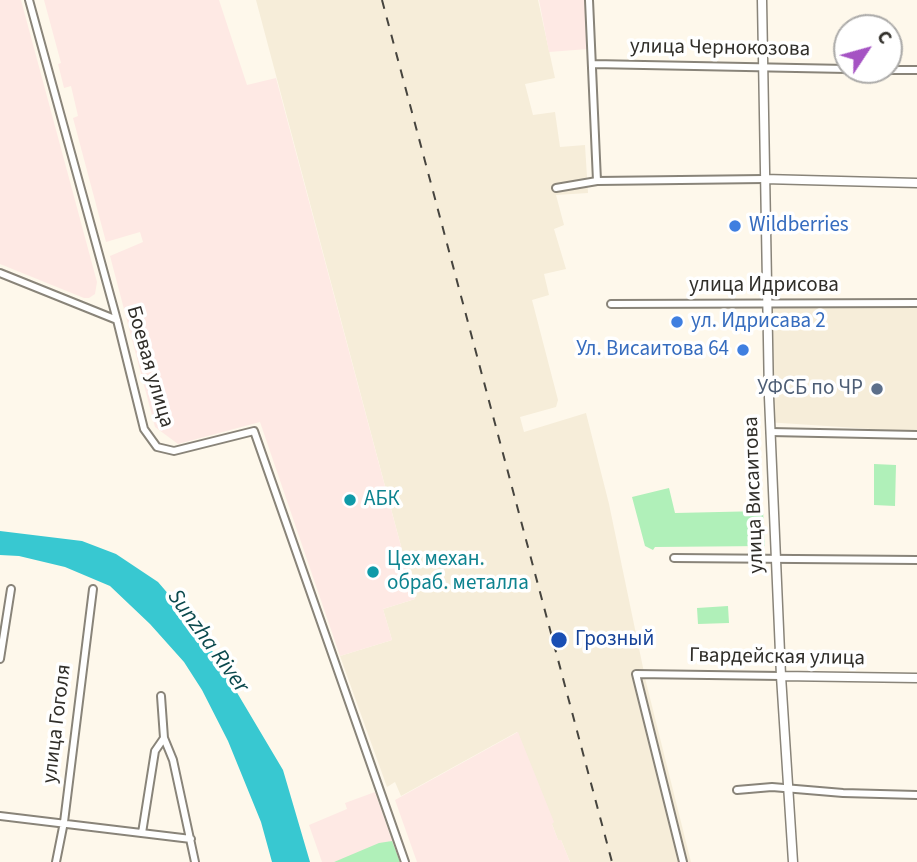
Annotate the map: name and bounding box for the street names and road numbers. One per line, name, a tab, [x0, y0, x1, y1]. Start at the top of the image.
street label: улица Чернокозова	[630, 35, 810, 63]
street label: улица Идрисова	[689, 273, 839, 299]
street label: Боевая улица	[120, 303, 178, 431]
street label: улица Висаитова	[740, 416, 770, 574]
street label: Гвардейская улица	[689, 644, 865, 672]
street label: улица Гоголя	[38, 663, 78, 785]

